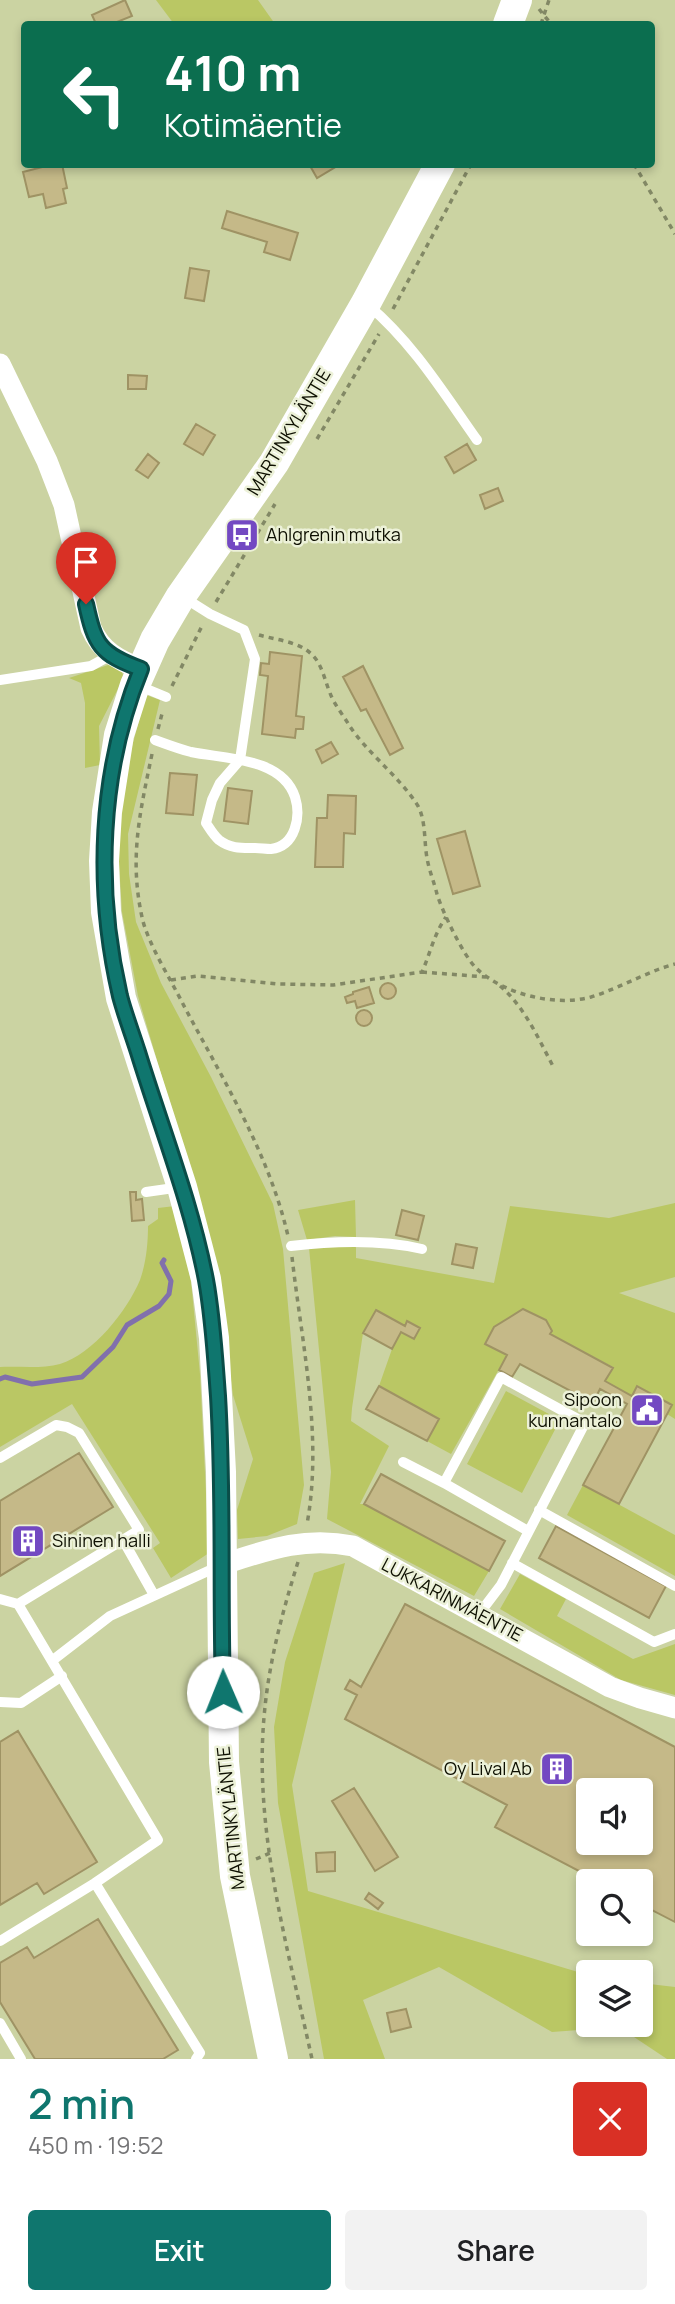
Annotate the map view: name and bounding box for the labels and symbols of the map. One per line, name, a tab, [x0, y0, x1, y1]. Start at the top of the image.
street label: MARTINKYLÄNTIE	[241, 364, 335, 499]
bus stop icon: Ahlgrenin mutka	[223, 516, 261, 554]
place label: Ahlgrenin mutka	[266, 522, 401, 546]
pin	[56, 532, 116, 604]
place label: Sipoon kunnantalo	[528, 1387, 622, 1432]
public building icon: Sipoon kunnantalo	[628, 1391, 666, 1429]
building icon: Sininen halli	[9, 1522, 47, 1560]
place label: Sininen halli	[52, 1528, 151, 1552]
street label: LUKKARINMÄENTIE	[378, 1552, 527, 1647]
position arrow	[186, 1655, 260, 1729]
street label: MARTINKYLÄNTIE	[211, 1745, 249, 1891]
building icon: Oy Lival Ab	[538, 1750, 576, 1788]
place label: Oy Lival Ab	[444, 1756, 532, 1780]

